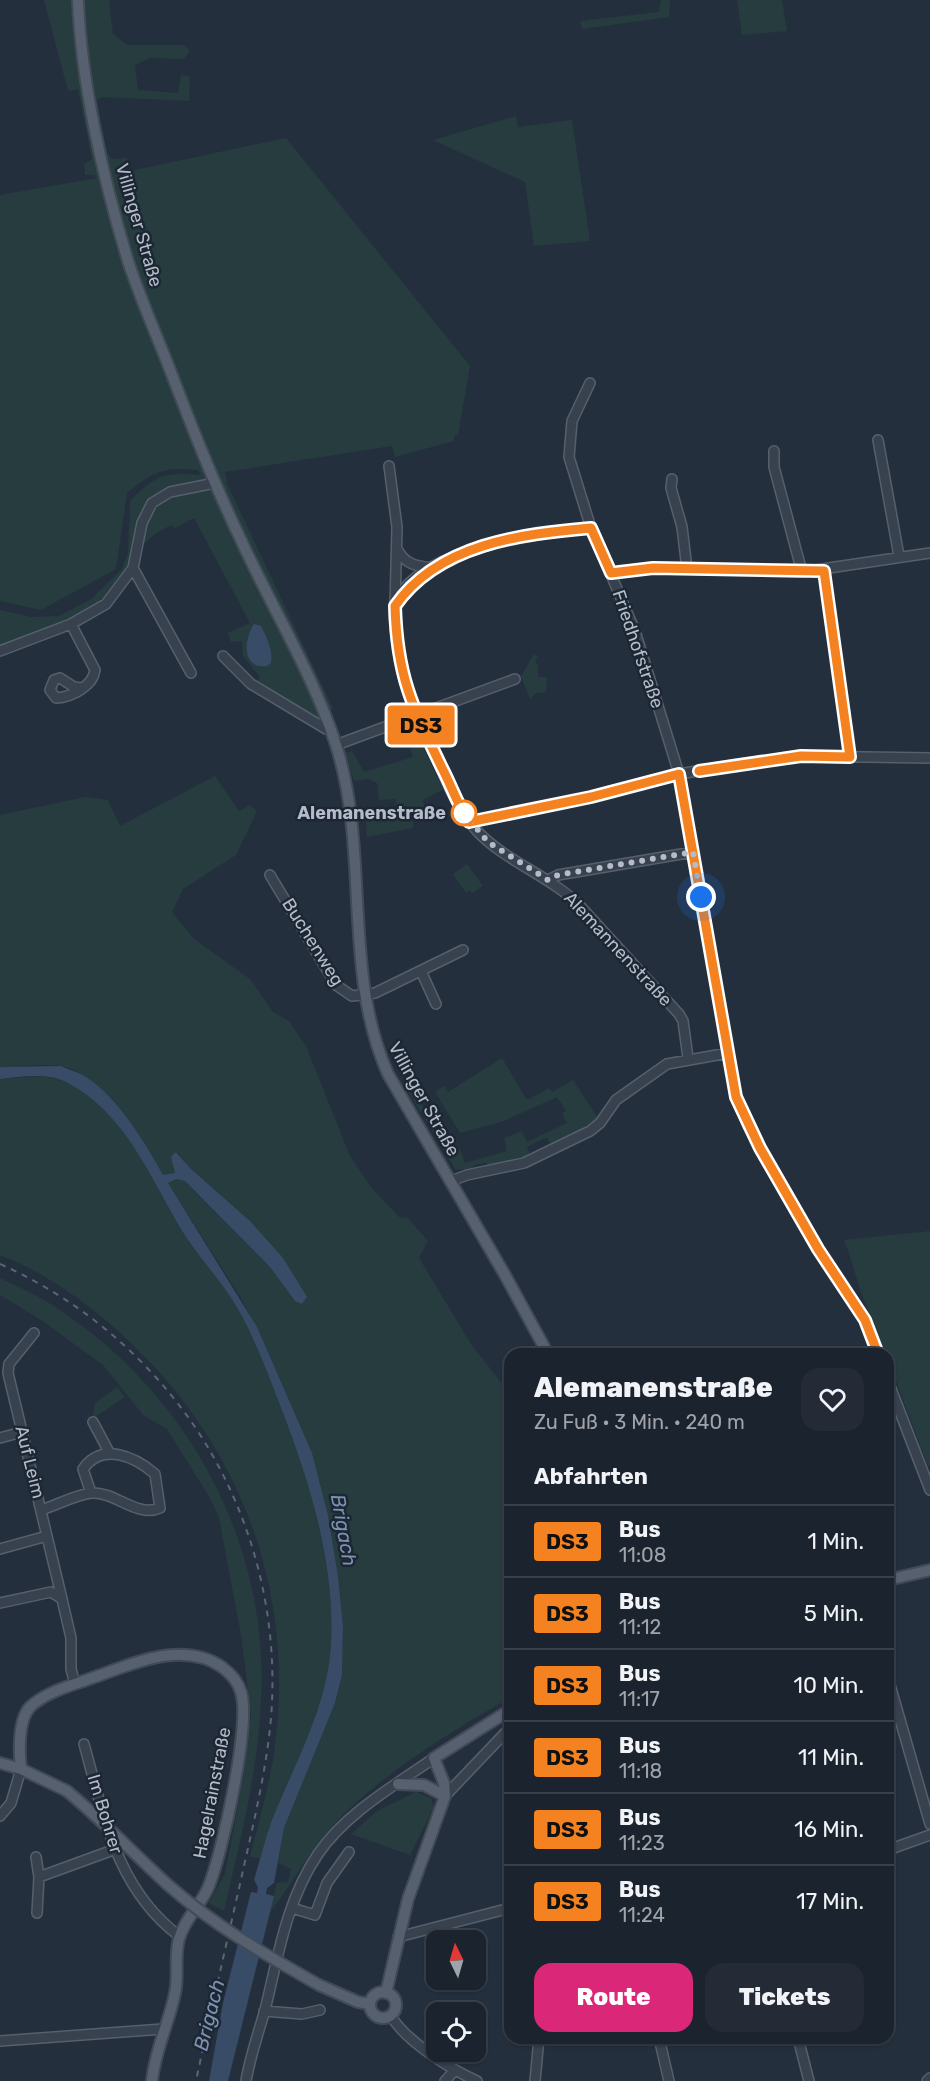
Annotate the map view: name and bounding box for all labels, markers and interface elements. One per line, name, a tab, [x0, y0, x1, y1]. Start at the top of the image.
street label: Villinger Straße	[111, 161, 167, 289]
street label: Friedhofstraße	[607, 587, 669, 711]
line badge: DS3	[386, 706, 456, 744]
text: DS3	[400, 713, 442, 738]
marker: Alemanenstraße	[451, 800, 477, 826]
place label: Alemanenstraße	[297, 802, 446, 824]
your location	[686, 882, 716, 912]
street label: Alemannenstraße	[559, 887, 677, 1011]
street label: Buchenweg	[277, 894, 349, 990]
street label: Villinger Straße	[384, 1038, 464, 1160]
button: heart	[801, 1368, 864, 1431]
text: Alemanenstraße	[534, 1371, 773, 1404]
text: Zu Fuß · 3 Min. · 240 m	[534, 1410, 745, 1434]
street label: Auf Leim	[10, 1423, 50, 1501]
text: Abfahrten	[534, 1463, 648, 1490]
water label: Brigach	[326, 1492, 362, 1568]
text: Bus	[619, 1516, 661, 1543]
text: 1 Min.	[808, 1528, 864, 1555]
text: DS3	[546, 1529, 589, 1554]
text: 11:08	[619, 1543, 666, 1567]
text: Bus	[619, 1588, 661, 1615]
text: 5 Min.	[804, 1600, 864, 1627]
text: DS3	[546, 1601, 589, 1626]
text: 11:12	[619, 1615, 661, 1639]
text: Bus	[619, 1660, 661, 1687]
text: 10 Min.	[794, 1672, 864, 1699]
text: DS3	[546, 1673, 589, 1698]
text: 11:17	[619, 1687, 660, 1711]
street label: Hagelrainstraße	[188, 1725, 236, 1861]
text: Bus	[619, 1732, 661, 1759]
text: 11 Min.	[798, 1744, 864, 1771]
text: DS3	[546, 1745, 589, 1770]
text: 11:18	[619, 1759, 662, 1783]
street label: Im Bohrer	[82, 1771, 128, 1857]
text: Bus	[619, 1804, 661, 1831]
text: 16 Min.	[794, 1816, 864, 1843]
text: DS3	[546, 1817, 589, 1842]
text: 11:23	[619, 1831, 665, 1855]
text: Bus	[619, 1876, 661, 1903]
text: 17 Min.	[796, 1888, 864, 1915]
text: DS3	[546, 1889, 589, 1914]
text: 11:24	[619, 1903, 665, 1927]
north arrow	[426, 1930, 486, 1990]
map controls	[426, 1930, 486, 2062]
button: Route	[534, 1963, 693, 2032]
button: Tickets	[705, 1963, 864, 2032]
water label: Brigach	[189, 1977, 229, 2053]
button: locate	[426, 2002, 486, 2062]

